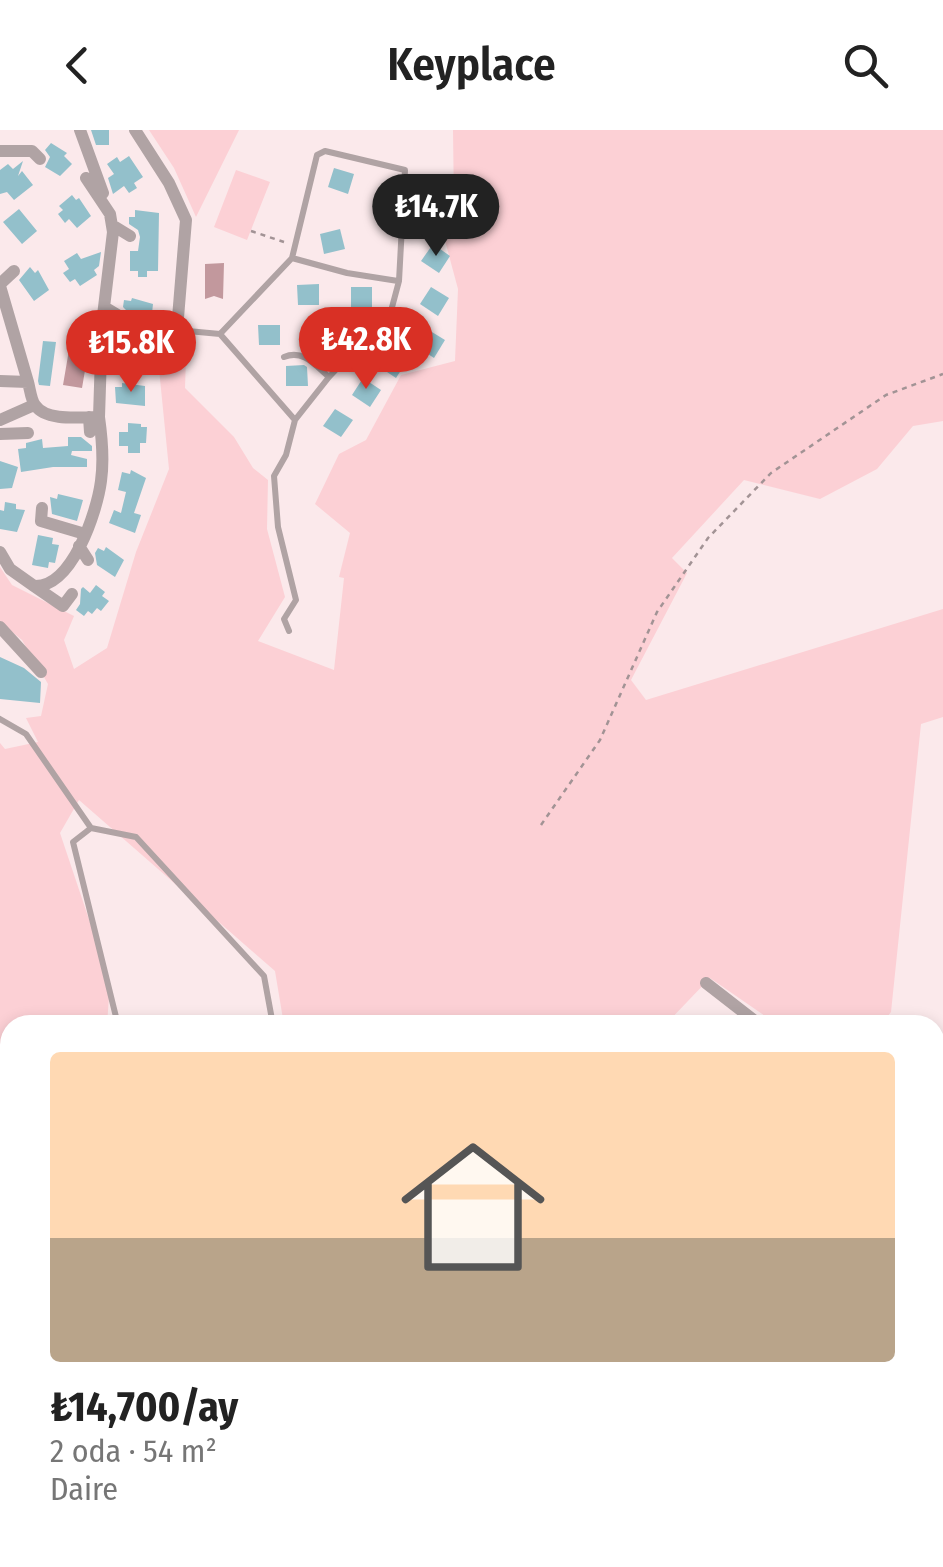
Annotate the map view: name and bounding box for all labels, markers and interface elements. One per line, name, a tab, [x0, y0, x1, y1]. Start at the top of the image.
icon: back	[50, 38, 105, 93]
text: Keyplace	[387, 38, 556, 92]
icon: search	[838, 38, 893, 93]
pin: ₺14.7K	[355, 174, 517, 259]
text: ₺14.7K	[394, 187, 478, 225]
pin: ₺42.8K	[285, 307, 447, 392]
pin: ₺15.8K	[50, 310, 212, 395]
text: ₺42.8K	[321, 320, 411, 358]
text: ₺15.8K	[88, 323, 174, 361]
icon: home	[383, 1117, 563, 1297]
text: ₺14,700/ay	[50, 1382, 238, 1432]
text: 2 oda · 54 m²	[50, 1432, 217, 1470]
text: Daire	[50, 1470, 118, 1508]

